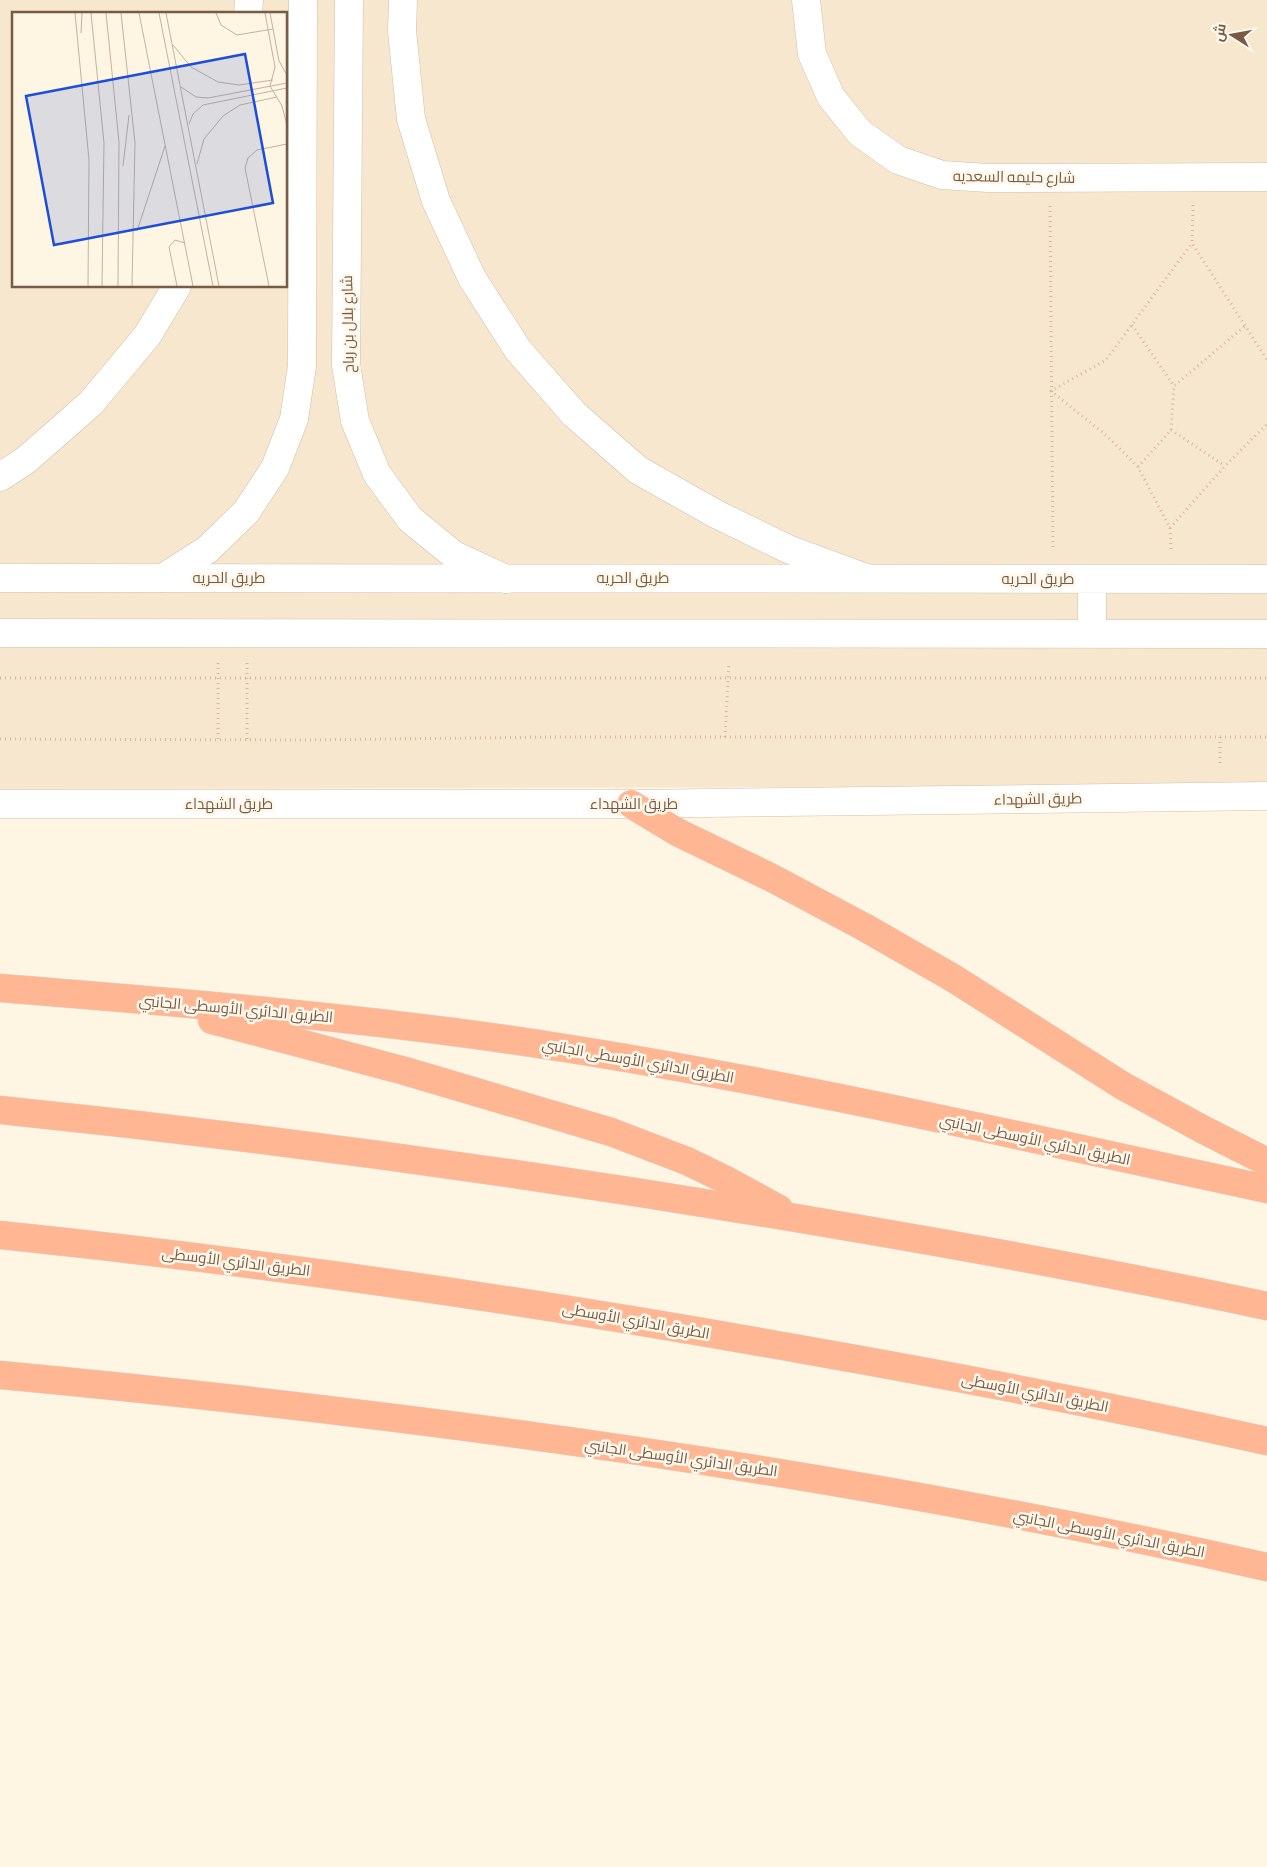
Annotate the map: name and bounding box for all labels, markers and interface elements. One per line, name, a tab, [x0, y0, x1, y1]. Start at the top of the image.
north arrow	[1207, 10, 1257, 60]
inset map	[12, 12, 288, 288]
text: ش	[1209, 22, 1230, 43]
street label: شارع حليمه السعديه	[953, 166, 1075, 189]
street label: شارع بلال بن رباح	[337, 275, 360, 373]
street label: طريق الحريه	[193, 568, 265, 588]
street label: طريق الحريه	[597, 568, 669, 588]
street label: طريق الحريه	[1002, 569, 1074, 589]
street label: طريق الشهداء	[994, 788, 1082, 810]
street label: طريق الشهداء	[185, 794, 273, 814]
street label: طريق الشهداء	[590, 794, 678, 814]
street label: الطريق الدائري الأوسطى الجانبي	[138, 991, 334, 1029]
street label: الطريق الدائري الأوسطى الجانبي	[540, 1034, 736, 1090]
street label: الطريق الدائري الأوسطى الجانبي	[937, 1110, 1132, 1172]
street label: الطريق الدائري الأوسطى	[160, 1243, 311, 1283]
street label: الطريق الدائري الأوسطى	[560, 1298, 711, 1346]
street label: الطريق الدائري الأوسطى	[959, 1369, 1110, 1419]
street label: الطريق الدائري الأوسطى الجانبي	[583, 1435, 779, 1483]
street label: الطريق الدائري الأوسطى الجانبي	[1011, 1506, 1207, 1564]

